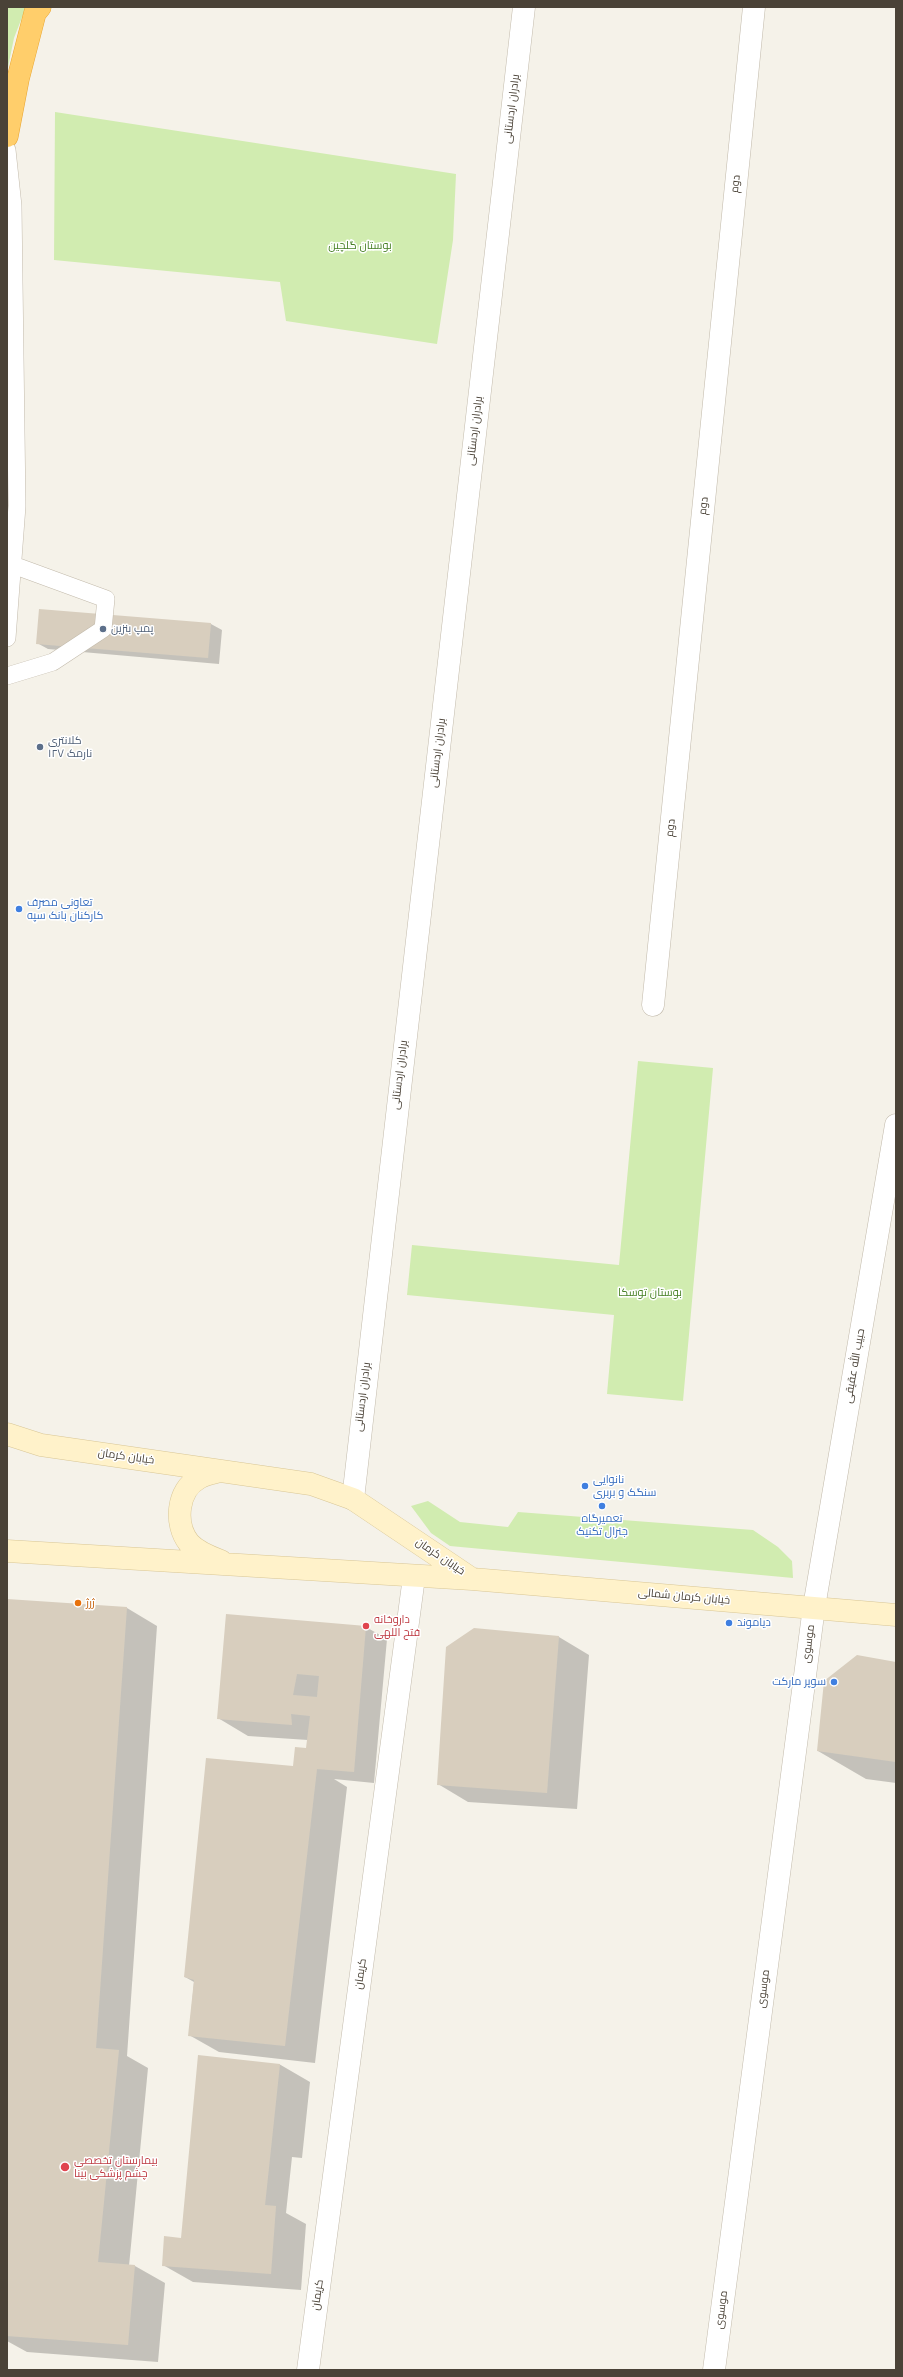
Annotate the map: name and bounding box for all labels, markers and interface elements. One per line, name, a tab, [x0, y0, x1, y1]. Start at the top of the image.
street label: برادران اردستانی	[501, 73, 523, 145]
street label: دوم	[728, 174, 744, 194]
park label: بوستان گلچین	[328, 239, 392, 253]
street label: برادران اردستانی	[464, 395, 486, 467]
street label: دوم	[696, 496, 712, 516]
place label: پمپ بنزین	[111, 622, 153, 636]
marker: پمپ بنزین	[98, 624, 108, 634]
street label: برادران اردستانی	[427, 717, 449, 789]
place label: کلانتری ۱۲۷ نارمک	[48, 734, 92, 760]
marker: کلانتری ۱۲۷ نارمک	[35, 742, 45, 752]
street label: دوم	[663, 818, 679, 838]
place label: تعاونی مصرف کارکنان بانک سپه	[27, 896, 103, 922]
marker: تعاونی مصرف کارکنان بانک سپه	[14, 904, 24, 914]
street label: برادران اردستانی	[389, 1039, 411, 1111]
park label: بوستان توسکا	[618, 1286, 682, 1300]
street label: حبیب الله عقیقی	[842, 1328, 868, 1404]
street label: برادران اردستانی	[352, 1361, 374, 1433]
street label: خیابان کرمان	[97, 1447, 155, 1467]
place label: نانوایی سنگک و بربری	[593, 1473, 656, 1499]
marker: نانوایی سنگک و بربری	[580, 1481, 590, 1491]
marker: تعمیرگاه جنرال تکنیک	[597, 1501, 607, 1511]
place label: تعمیرگاه جنرال تکنیک	[576, 1512, 628, 1538]
street label: خیابان کرمان	[413, 1536, 467, 1578]
street label: خیابان کرمان شمالی	[637, 1586, 731, 1608]
place label: ژرژ	[86, 1596, 95, 1610]
marker: ژرژ	[73, 1598, 83, 1608]
place label: داروخانه فتح اللهی	[374, 1613, 420, 1639]
place label: دیاموند	[737, 1616, 771, 1630]
marker: دیاموند	[724, 1618, 734, 1628]
marker: داروخانه فتح اللهی	[361, 1621, 371, 1631]
street label: موسوی	[800, 1624, 818, 1664]
place label: سوپر مارکت	[772, 1675, 826, 1689]
marker: سوپر مارکت	[829, 1677, 839, 1687]
street label: کریمان	[352, 1958, 370, 1990]
street label: موسوی	[755, 1969, 773, 2009]
place label: بیمارستان تخصصی چشم پزشکی بینا	[74, 2154, 158, 2180]
marker: بیمارستان تخصصی چشم پزشکی بینا	[59, 2161, 71, 2173]
street label: کریمان	[309, 2279, 327, 2311]
street label: موسوی	[713, 2290, 731, 2330]

